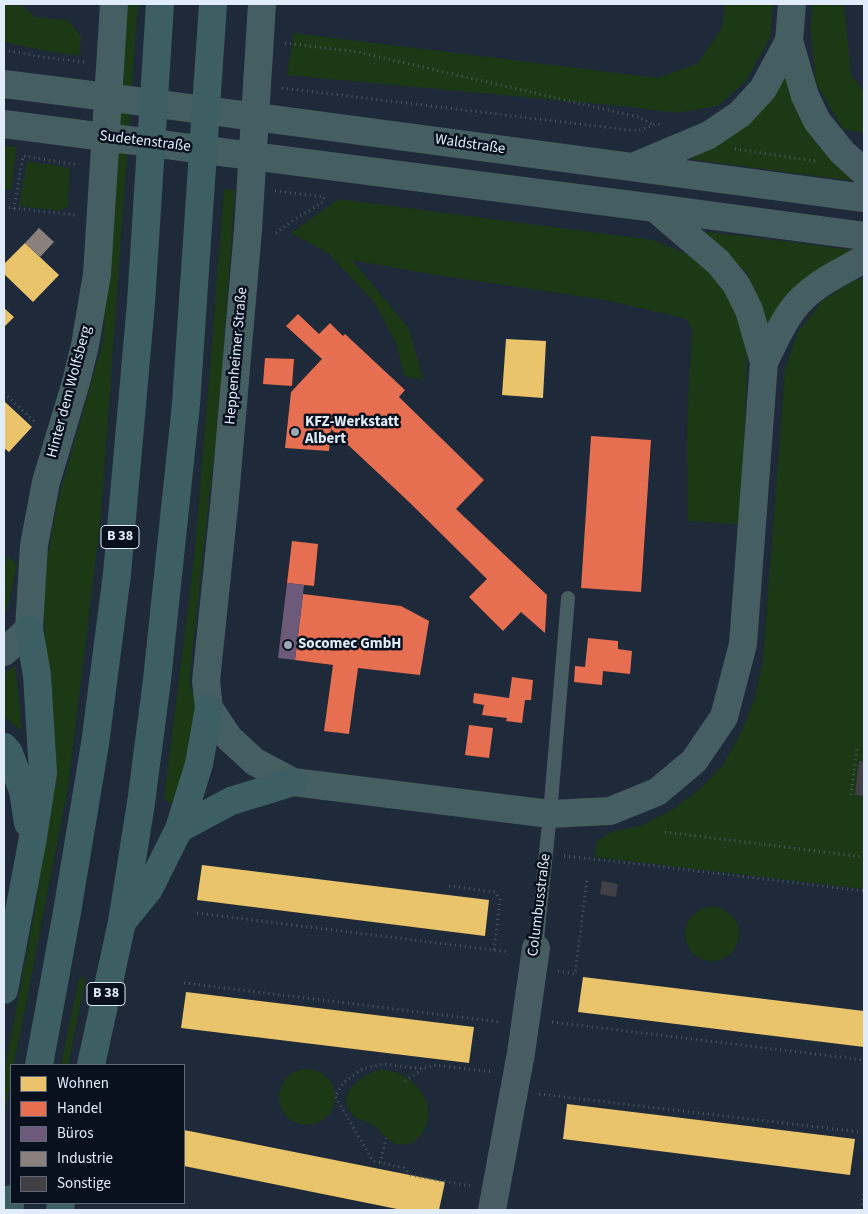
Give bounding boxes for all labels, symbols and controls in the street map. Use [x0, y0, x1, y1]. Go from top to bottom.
street label: Sudetenstraße [98, 127, 192, 157]
street label: Waldstraße [434, 131, 506, 159]
street label: Heppenheimer Straße [222, 286, 252, 426]
street label: Hinter dem Wolfsberg [44, 324, 96, 460]
place label: KFZ-Werkstatt Albert [305, 414, 399, 449]
marker: KFZ-Werkstatt Albert [289, 426, 301, 438]
road number: B 38 [101, 526, 139, 548]
place label: Socomec GmbH [298, 636, 401, 654]
marker: Socomec GmbH [282, 639, 294, 651]
street label: Columbusstraße [525, 853, 555, 957]
road number: B 38 [87, 982, 125, 1006]
legend [10, 1064, 185, 1204]
text: Wohnen [57, 1073, 109, 1094]
text: Handel [57, 1098, 102, 1119]
text: Büros [57, 1123, 93, 1144]
text: Industrie [57, 1148, 113, 1169]
text: Sonstige [57, 1173, 111, 1194]

